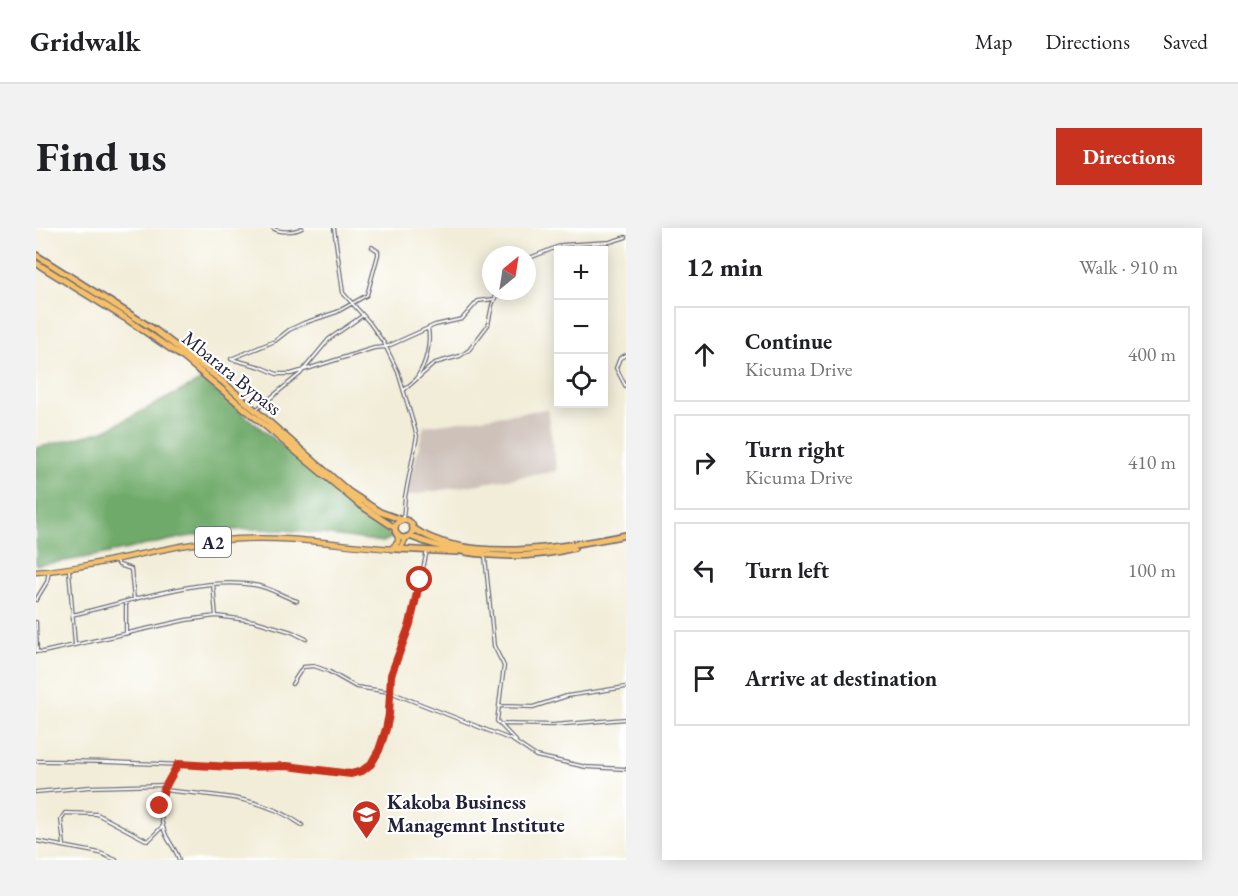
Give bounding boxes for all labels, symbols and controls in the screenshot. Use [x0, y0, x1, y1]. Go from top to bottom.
text: Gridwalk [30, 23, 141, 59]
text: Map [975, 28, 1012, 55]
text: Directions [1045, 28, 1130, 55]
text: Saved [1163, 28, 1208, 55]
button: Directions [1056, 128, 1202, 185]
text: Find us [36, 129, 167, 184]
north arrow [482, 246, 536, 300]
map controls [554, 246, 608, 408]
button: + [554, 246, 608, 300]
text: 12 min [686, 250, 763, 284]
text: Walk · 910 m [1079, 254, 1178, 280]
button: − [554, 300, 608, 354]
street label: Mbarara Bypass [177, 325, 287, 421]
text: Continue [745, 327, 832, 356]
icon: ahead [688, 338, 721, 371]
text: 400 m [1128, 341, 1176, 367]
button: locate [554, 354, 608, 408]
text: Kicuma Drive [745, 356, 852, 382]
text: Turn right [745, 435, 844, 464]
icon: right [688, 446, 721, 479]
text: 410 m [1128, 449, 1176, 475]
text: Kicuma Drive [745, 464, 852, 490]
road number: A2 [195, 527, 231, 557]
icon: left [688, 554, 721, 587]
text: Turn left [745, 556, 829, 585]
text: 100 m [1128, 557, 1176, 583]
route start [406, 566, 432, 592]
icon: arrive [688, 662, 721, 695]
text: Arrive at destination [745, 664, 937, 693]
place label: Kakoba Business Managemnt Institute [387, 789, 565, 838]
route end [146, 792, 172, 818]
school or university icon: Kakoba Business Managemnt Institute [350, 798, 382, 840]

